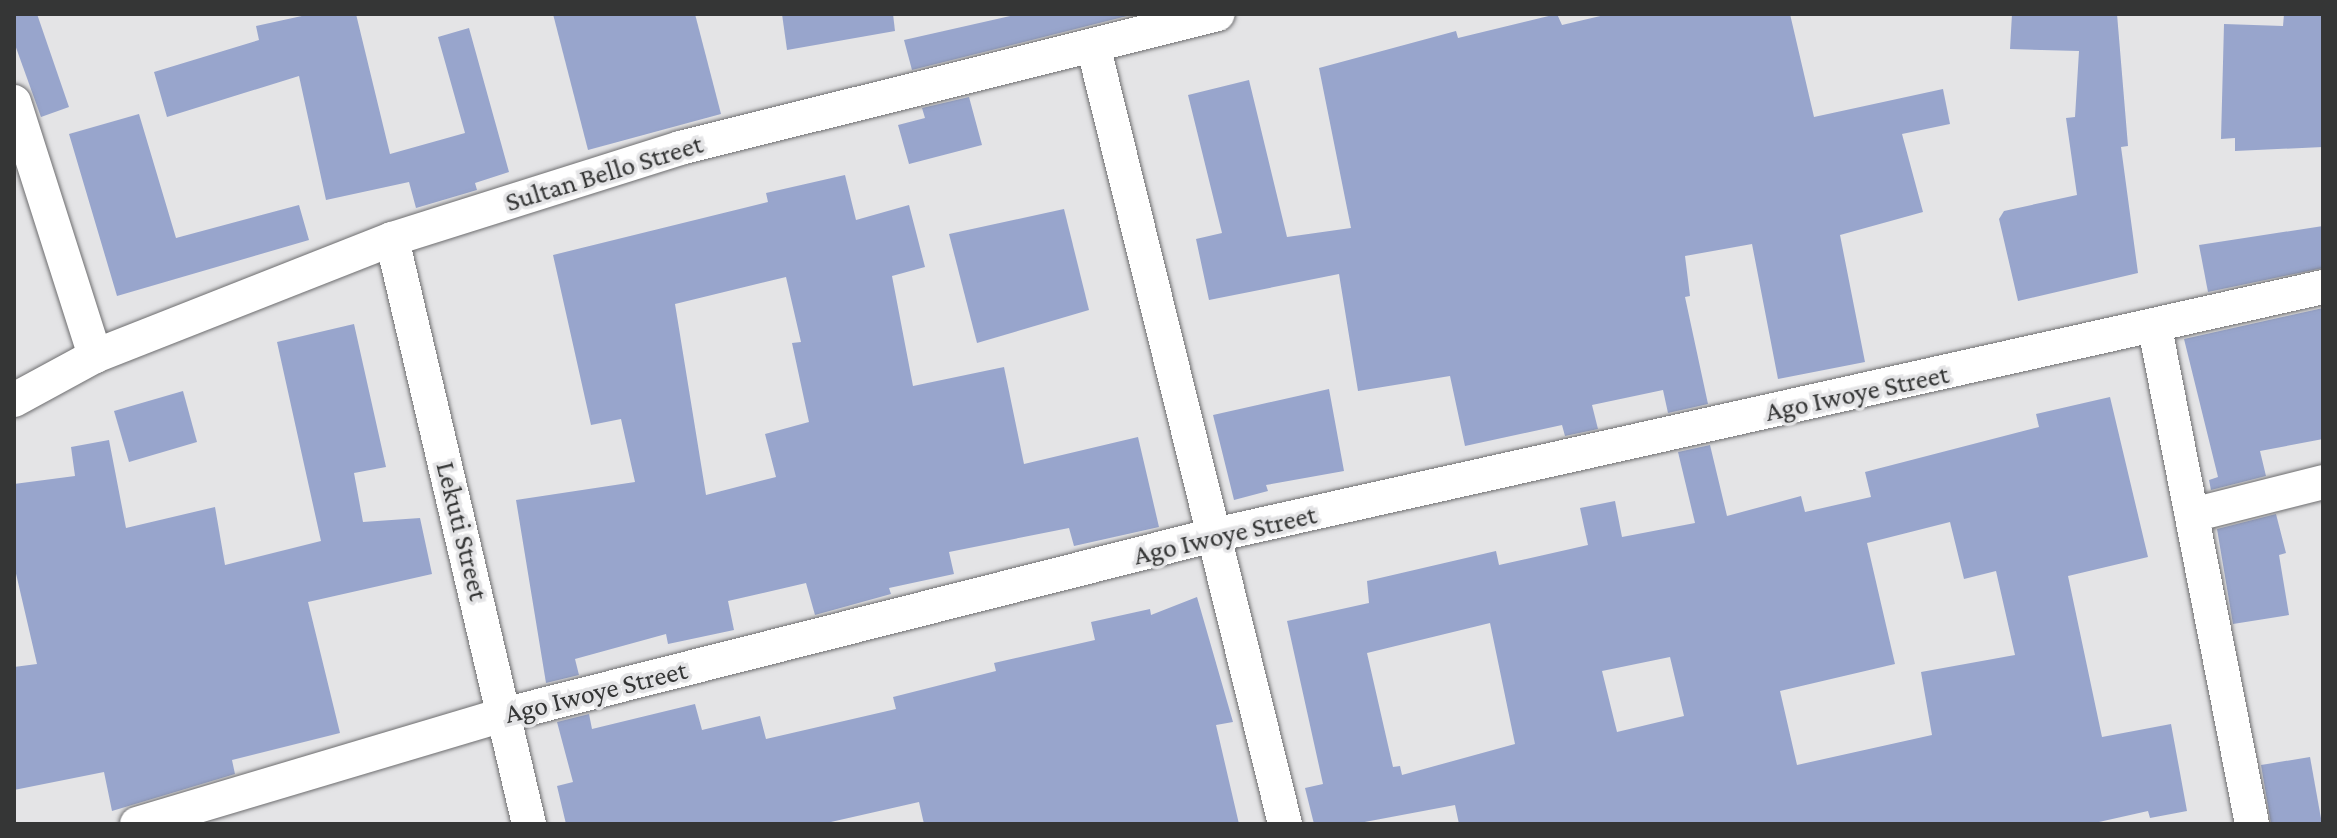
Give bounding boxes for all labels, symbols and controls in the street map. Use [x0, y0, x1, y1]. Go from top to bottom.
street label: Sultan Bello Street [501, 127, 707, 219]
street label: Ago Iwoye Street [1762, 357, 1952, 429]
street label: Lekuti Street [429, 458, 495, 604]
street label: Ago Iwoye Street [1130, 498, 1320, 572]
street label: Ago Iwoye Street [501, 653, 691, 731]

